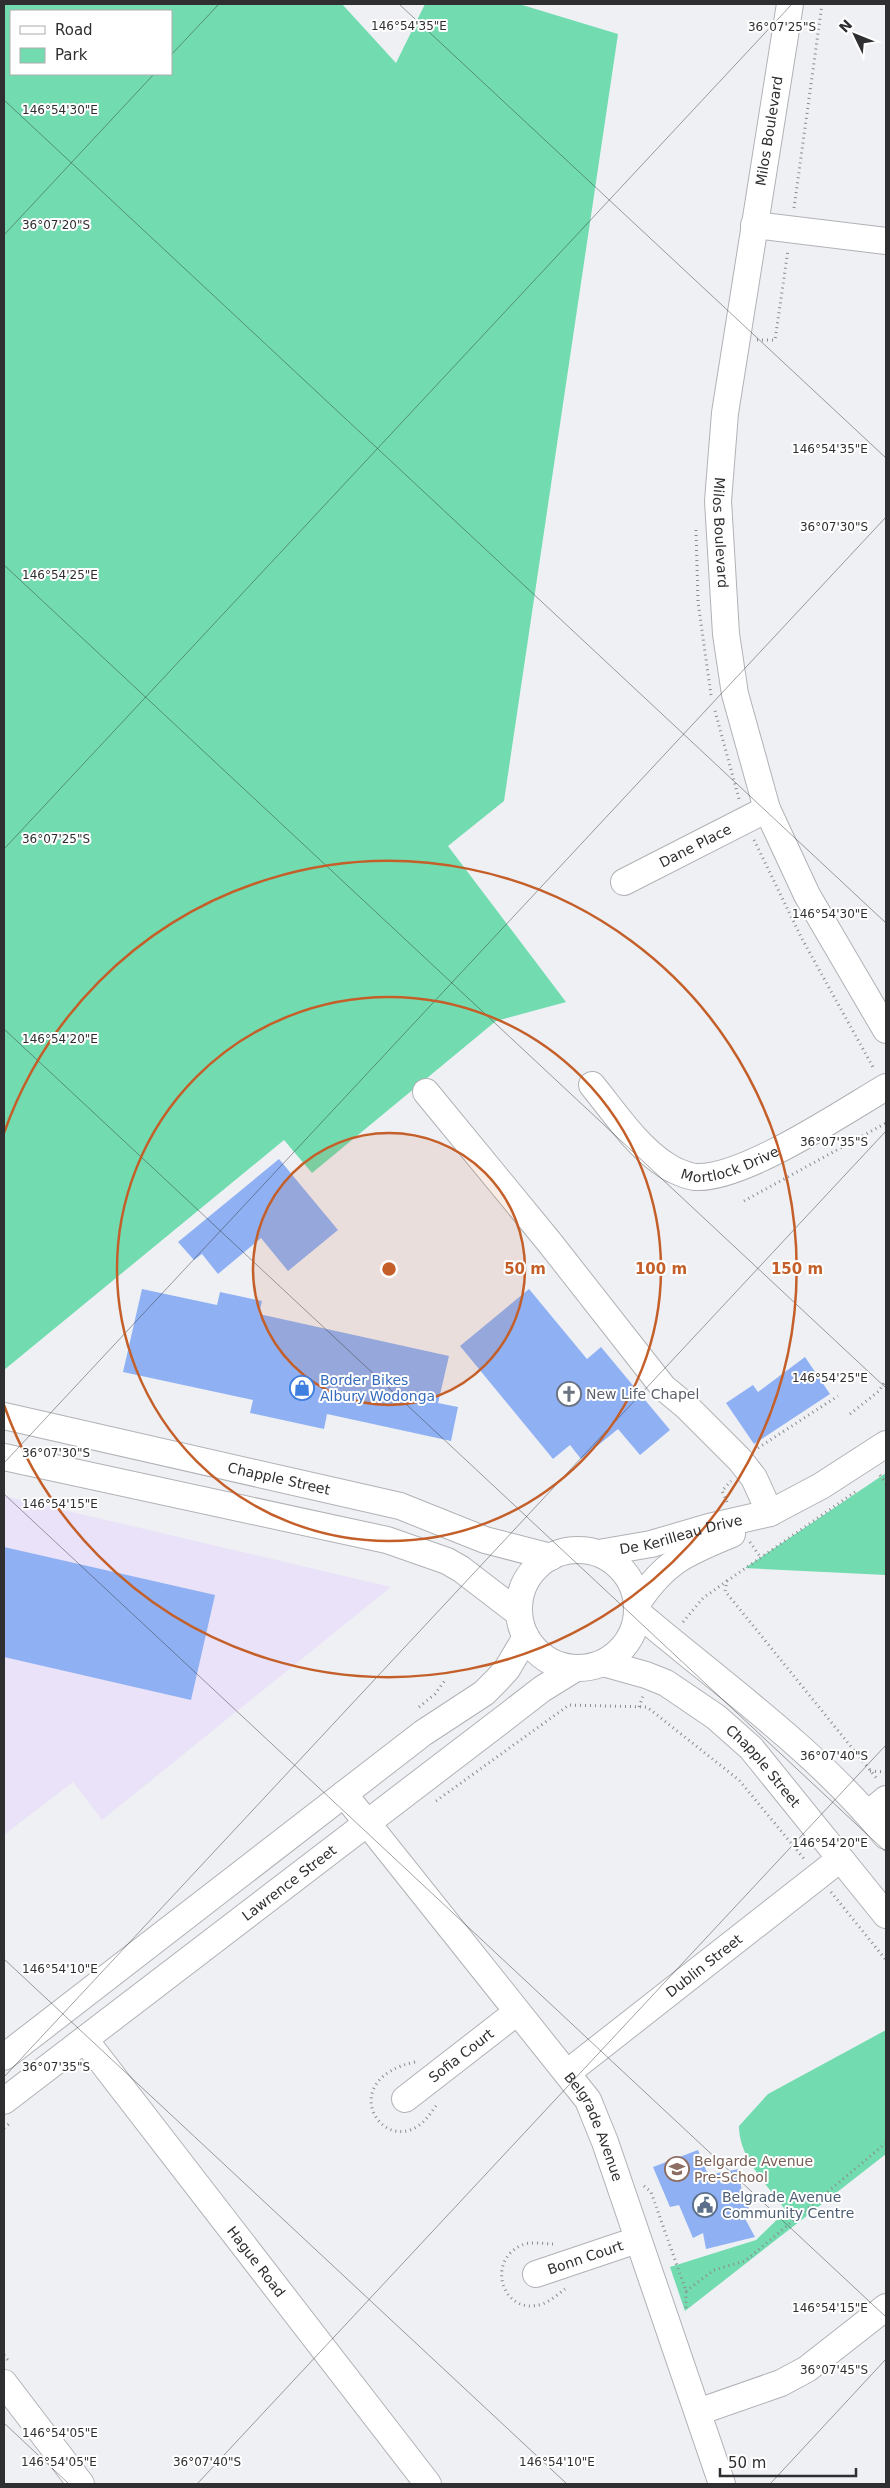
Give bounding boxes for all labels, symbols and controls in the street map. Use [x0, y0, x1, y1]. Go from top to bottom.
legend [10, 10, 172, 75]
north arrow [830, 10, 880, 60]
text: N [836, 16, 855, 36]
text: 146°54'35"E [371, 19, 447, 33]
text: 36°07'25"S [748, 20, 816, 34]
text: Road [55, 21, 93, 39]
text: Park [55, 46, 88, 64]
street label: Milos Boulevard [752, 75, 786, 187]
text: 146°54'30"E [22, 103, 98, 117]
text: 36°07'20"S [22, 218, 90, 232]
text: 146°54'35"E [792, 442, 868, 456]
street label: Milos Boulevard [710, 476, 731, 588]
text: 36°07'30"S [800, 520, 868, 534]
text: 146°54'25"E [22, 568, 98, 582]
street label: Dane Place [657, 821, 734, 871]
text: 36°07'25"S [22, 832, 90, 846]
text: 146°54'30"E [792, 907, 868, 921]
text: 146°54'20"E [22, 1032, 98, 1046]
text: 36°07'35"S [800, 1135, 868, 1149]
street label: Mortlock Drive [679, 1143, 781, 1185]
centre of rings [380, 1260, 398, 1278]
text: 50 m [504, 1260, 546, 1278]
text: 100 m [635, 1260, 687, 1278]
text: 150 m [771, 1260, 823, 1278]
text: 146°54'25"E [792, 1371, 868, 1385]
place label: Border Bikes Albury Wodonga [320, 1372, 435, 1404]
shop icon: Border Bikes Albury Wodonga [289, 1375, 315, 1401]
church icon: New Life Chapel [556, 1381, 582, 1407]
place label: New Life Chapel [586, 1386, 699, 1402]
text: 36°07'30"S [22, 1446, 90, 1460]
street label: Chapple Street [226, 1459, 332, 1498]
text: 146°54'15"E [22, 1497, 98, 1511]
street label: De Kerilleau Drive [618, 1512, 744, 1557]
street label: Chapple Street [723, 1722, 804, 1811]
text: 36°07'40"S [800, 1749, 868, 1763]
text: 146°54'20"E [792, 1836, 868, 1850]
street label: Lawrence Street [239, 1841, 340, 1924]
street label: Dublin Street [663, 1931, 746, 2000]
text: 146°54'10"E [22, 1962, 98, 1976]
street label: Sofia Court [425, 2025, 497, 2086]
text: 36°07'35"S [22, 2060, 90, 2074]
street label: Belgrade Avenue [561, 2069, 626, 2183]
place label: Belgarde Avenue Pre-School [694, 2153, 813, 2185]
school or university icon: Belgarde Avenue Pre-School [664, 2156, 690, 2182]
place label: Belgrade Avenue Community Centre [722, 2189, 854, 2221]
public building icon: Belgrade Avenue Community Centre [692, 2192, 718, 2218]
street label: Hague Road [224, 2223, 289, 2300]
street label: Bonn Court [545, 2237, 626, 2278]
text: 146°54'15"E [792, 2301, 868, 2315]
text: 36°07'45"S [800, 2363, 868, 2377]
text: 146°54'05"E [22, 2426, 98, 2440]
scale bar [720, 2446, 856, 2478]
text: 50 m [728, 2454, 766, 2472]
text: 146°54'05"E [21, 2455, 97, 2469]
text: 36°07'40"S [173, 2455, 241, 2469]
text: 146°54'10"E [519, 2455, 595, 2469]

